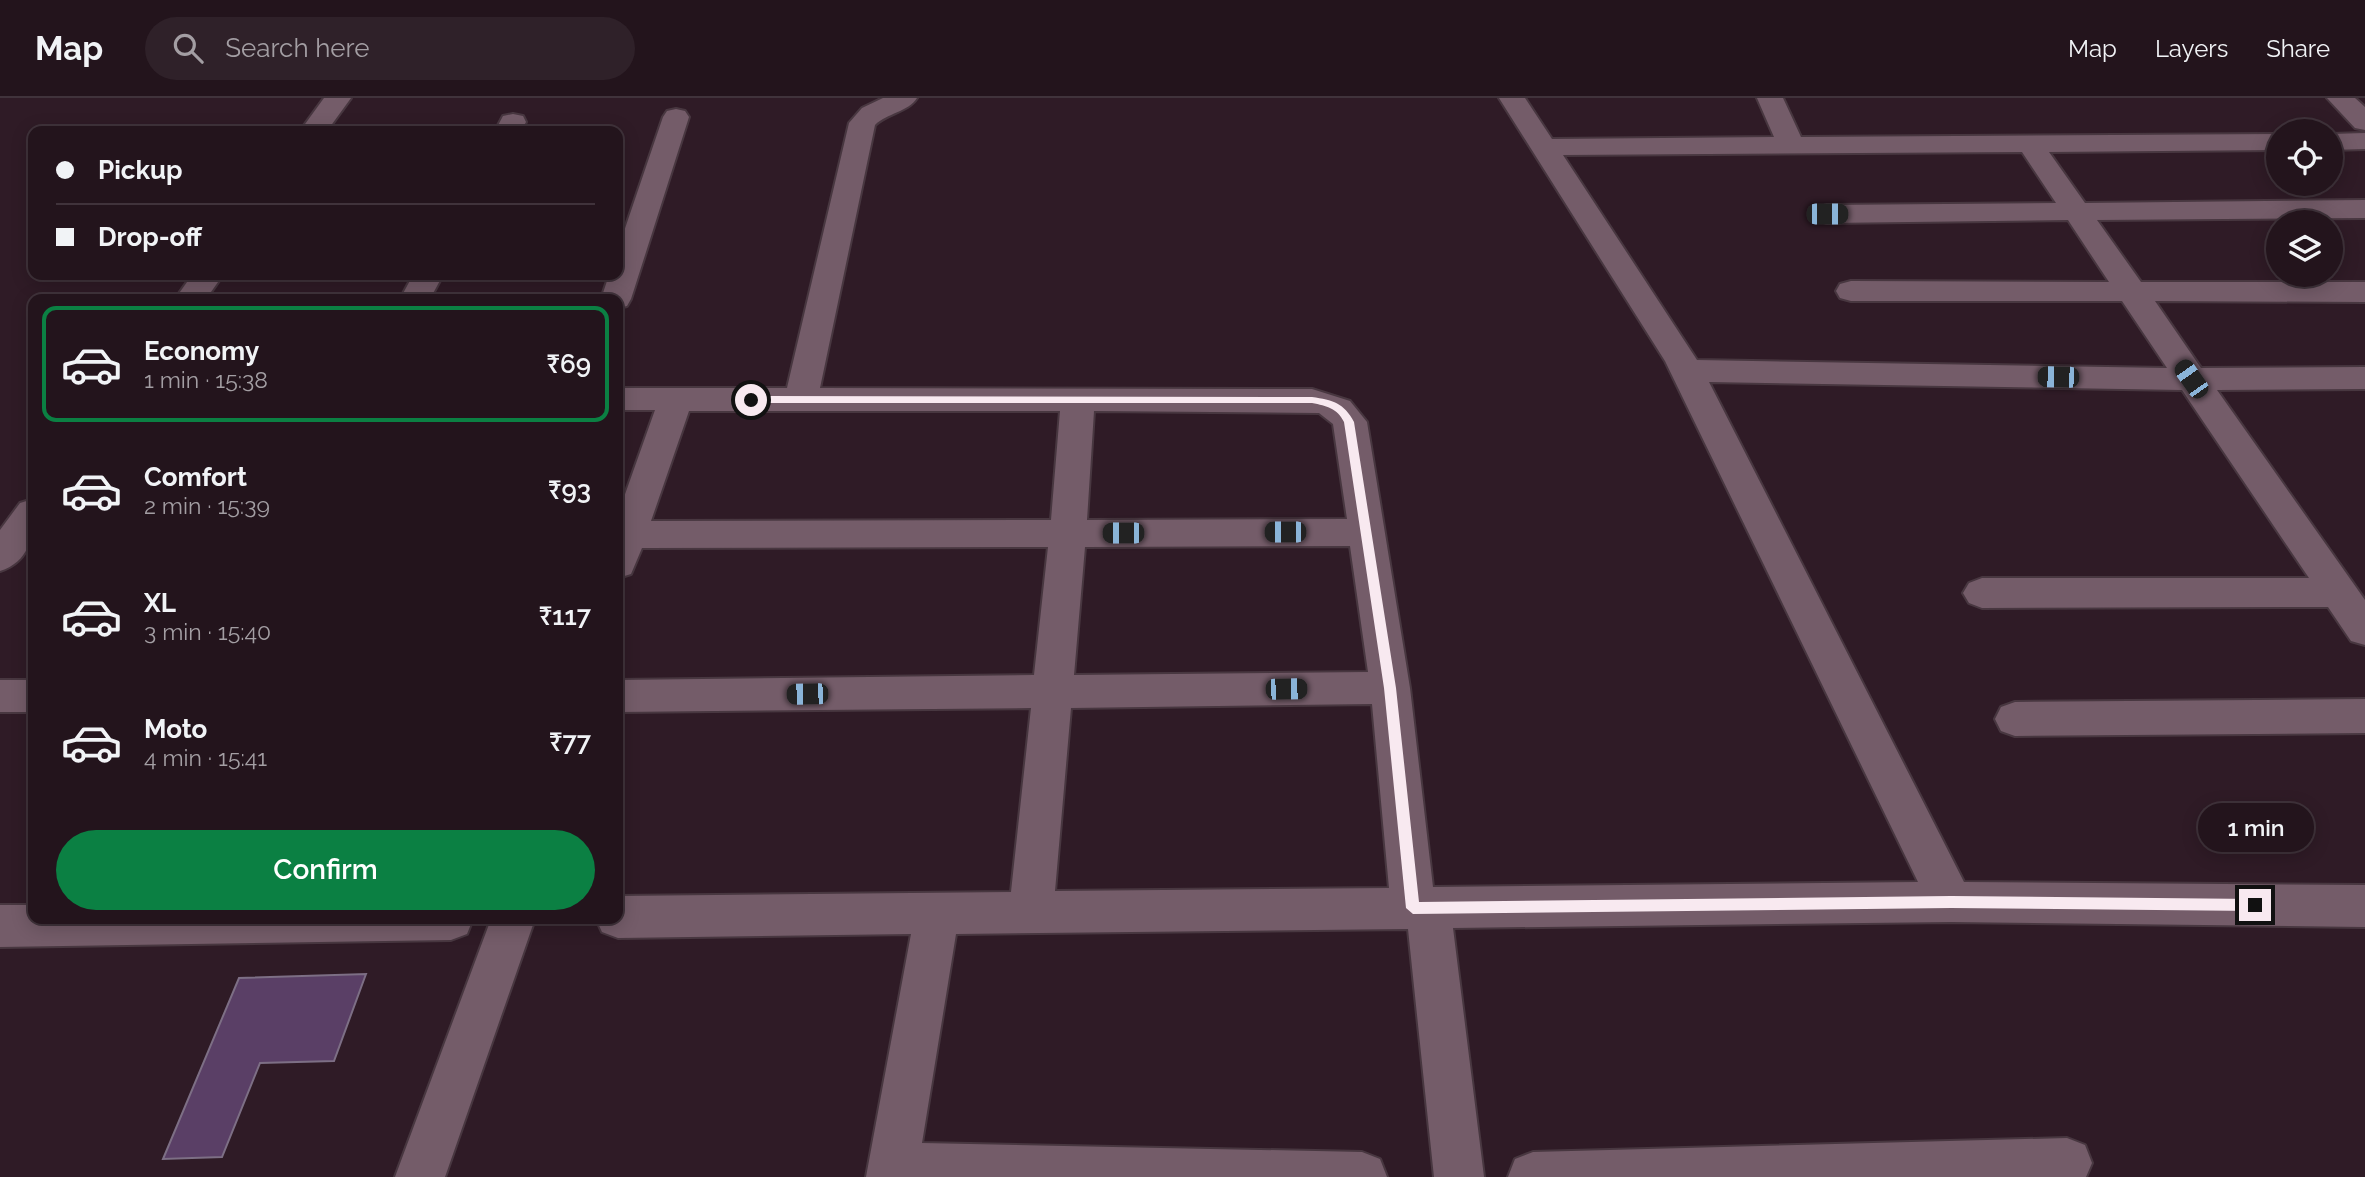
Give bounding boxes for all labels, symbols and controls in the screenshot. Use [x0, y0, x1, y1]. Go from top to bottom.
search box [145, 17, 635, 80]
text: Map [35, 29, 103, 68]
icon: search [169, 29, 207, 67]
text: Search here [225, 33, 370, 63]
text: Map [2068, 34, 2117, 63]
text: Layers [2155, 34, 2228, 63]
text: Share [2266, 34, 2330, 63]
map controls [2266, 119, 2343, 287]
button: locate [2266, 119, 2343, 196]
text: Pickup [98, 155, 183, 185]
car [1807, 204, 1849, 225]
button: layers [2266, 210, 2343, 287]
text: Drop-off [98, 222, 202, 252]
icon: car [60, 333, 123, 396]
text: Economy [144, 336, 259, 366]
text: ₹69 [546, 349, 591, 379]
car [2171, 356, 2212, 402]
text: 1 min · 15:38 [144, 366, 268, 393]
car [2037, 366, 2080, 388]
route start [735, 384, 767, 416]
icon: car [60, 459, 123, 522]
text: Comfort [144, 462, 247, 492]
text: ₹93 [548, 475, 591, 505]
text: 2 min · 15:39 [144, 492, 270, 519]
car [1265, 522, 1307, 543]
car [1103, 523, 1145, 544]
icon: car [60, 585, 123, 648]
text: XL [144, 588, 176, 618]
text: ₹117 [539, 601, 591, 631]
text: 3 min · 15:40 [144, 618, 271, 645]
car [1265, 678, 1308, 700]
car [786, 683, 829, 705]
icon: car [60, 711, 123, 774]
text: Moto [144, 714, 207, 744]
text: ₹77 [549, 727, 591, 757]
text: 4 min · 15:41 [144, 744, 267, 771]
callout: 1 min [2197, 804, 2313, 852]
text: 1 min [2227, 814, 2285, 841]
button: Confirm [56, 830, 595, 910]
route end [2239, 889, 2271, 921]

